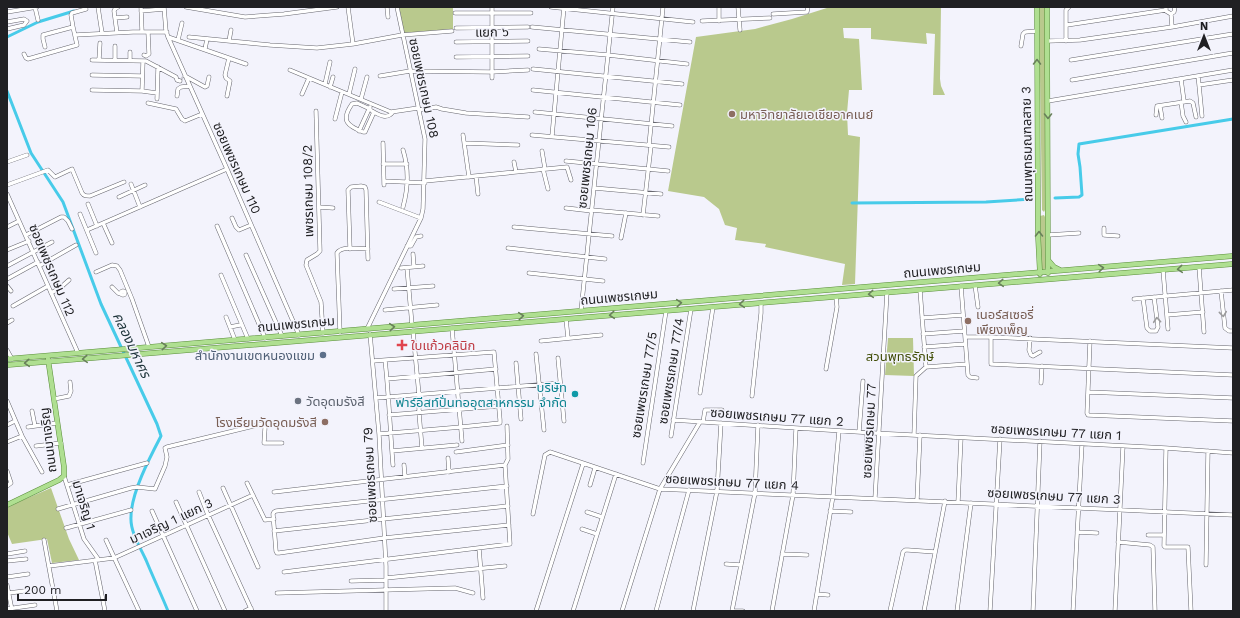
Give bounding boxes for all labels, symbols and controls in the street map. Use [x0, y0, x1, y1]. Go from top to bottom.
north arrow [1184, 16, 1224, 56]
text: N [1200, 20, 1208, 33]
street label: แยก ๖ [475, 24, 509, 40]
street label: ซอยเพชรเกษม 108 [406, 37, 442, 139]
one-way arrow [1033, 59, 1041, 65]
street label: ถนนพุทธมณฑลสาย 3 [1018, 86, 1036, 202]
street label: ซอยเพชรเกษม 106 [574, 107, 600, 209]
place label: มหาวิทยาลัยเอเชียอาคเนย์ [740, 107, 873, 122]
marker: มหาวิทยาลัยเอเชียอาคเนย์ [727, 109, 737, 119]
one-way arrow [1044, 113, 1052, 119]
street label: ซอยเพชรเกษม 110 [210, 120, 264, 216]
street label: เพชรเกษม 108/2 [300, 145, 316, 237]
street label: ซอยเพชรเกษม 112 [26, 222, 78, 318]
one-way arrow [1034, 231, 1043, 237]
street label: ถนนเพชรเกษม [903, 259, 981, 281]
one-way arrow [1098, 263, 1104, 272]
one-way arrow [1177, 264, 1183, 273]
one-way arrow [998, 278, 1004, 287]
street label: ถนนเพชรเกษม [580, 286, 658, 308]
one-way arrow [868, 289, 874, 298]
one-way arrow [676, 299, 682, 308]
one-way arrow [739, 300, 745, 309]
place label: เนอร์สเซอรี่ เพียงเพ็ญ [976, 305, 1034, 337]
water label: คลองมหาศร [110, 310, 155, 381]
one-way arrow [609, 310, 615, 319]
one-way arrow [1218, 311, 1227, 317]
one-way arrow [518, 312, 524, 321]
street label: ถนนเพชรเกษม [257, 313, 335, 335]
marker: เนอร์สเซอรี่ เพียงเพ็ญ [963, 316, 973, 326]
street label: ซอยเพชรเกษม 77/4 [655, 317, 687, 425]
one-way arrow [1153, 317, 1162, 324]
one-way arrow [389, 323, 395, 332]
street label: ซอยเพชรเกษม 77/5 [628, 331, 660, 439]
place label: ใบแก้วคลินิก [411, 338, 475, 353]
marker: ใบแก้วคลินิก [396, 339, 408, 351]
one-way arrow [161, 342, 168, 351]
place label: สำนักงานเขตหนองแขม [195, 348, 315, 363]
park label: สวนพุทธรักษ์ [866, 349, 934, 364]
marker: สำนักงานเขตหนองแขม [318, 350, 328, 360]
one-way arrow [82, 354, 88, 363]
one-way arrow [24, 359, 31, 368]
place label: บริษัท ฟาร์อีสท์ปั่นทออุตสาหกรรม จำกัด [396, 380, 567, 410]
street label: ซอยเพชรเกษม 77 [859, 383, 879, 479]
marker: บริษัท ฟาร์อีสท์ปั่นทออุตสาหกรรม จำกัด [570, 389, 580, 399]
place label: วัดอุดมรังสี [306, 394, 365, 409]
marker: วัดอุดมรังสี [293, 396, 303, 406]
street label: ซอยเพชรเกษม 77 แยก 2 [710, 405, 844, 429]
street label: ถนนมาเจริญ [37, 407, 59, 473]
place label: โรงเรียนวัดอุดมรังสี [215, 415, 317, 430]
marker: โรงเรียนวัดอุดมรังสี [320, 417, 330, 427]
street label: ซอยเพชรเกษม 77 แยก 1 [990, 421, 1122, 443]
street label: ซอยเพชรเกษม 79 [360, 427, 380, 523]
street label: ซอยเพชรเกษม 77 แยก 4 [665, 471, 799, 493]
street label: มาเจริญ 1 [69, 478, 99, 532]
street label: ซอยเพชรเกษม 77 แยก 3 [987, 485, 1121, 507]
street label: มาเจริญ 1 แยก 3 [127, 495, 215, 547]
scale bar [18, 576, 106, 602]
text: 200 m [24, 583, 61, 597]

